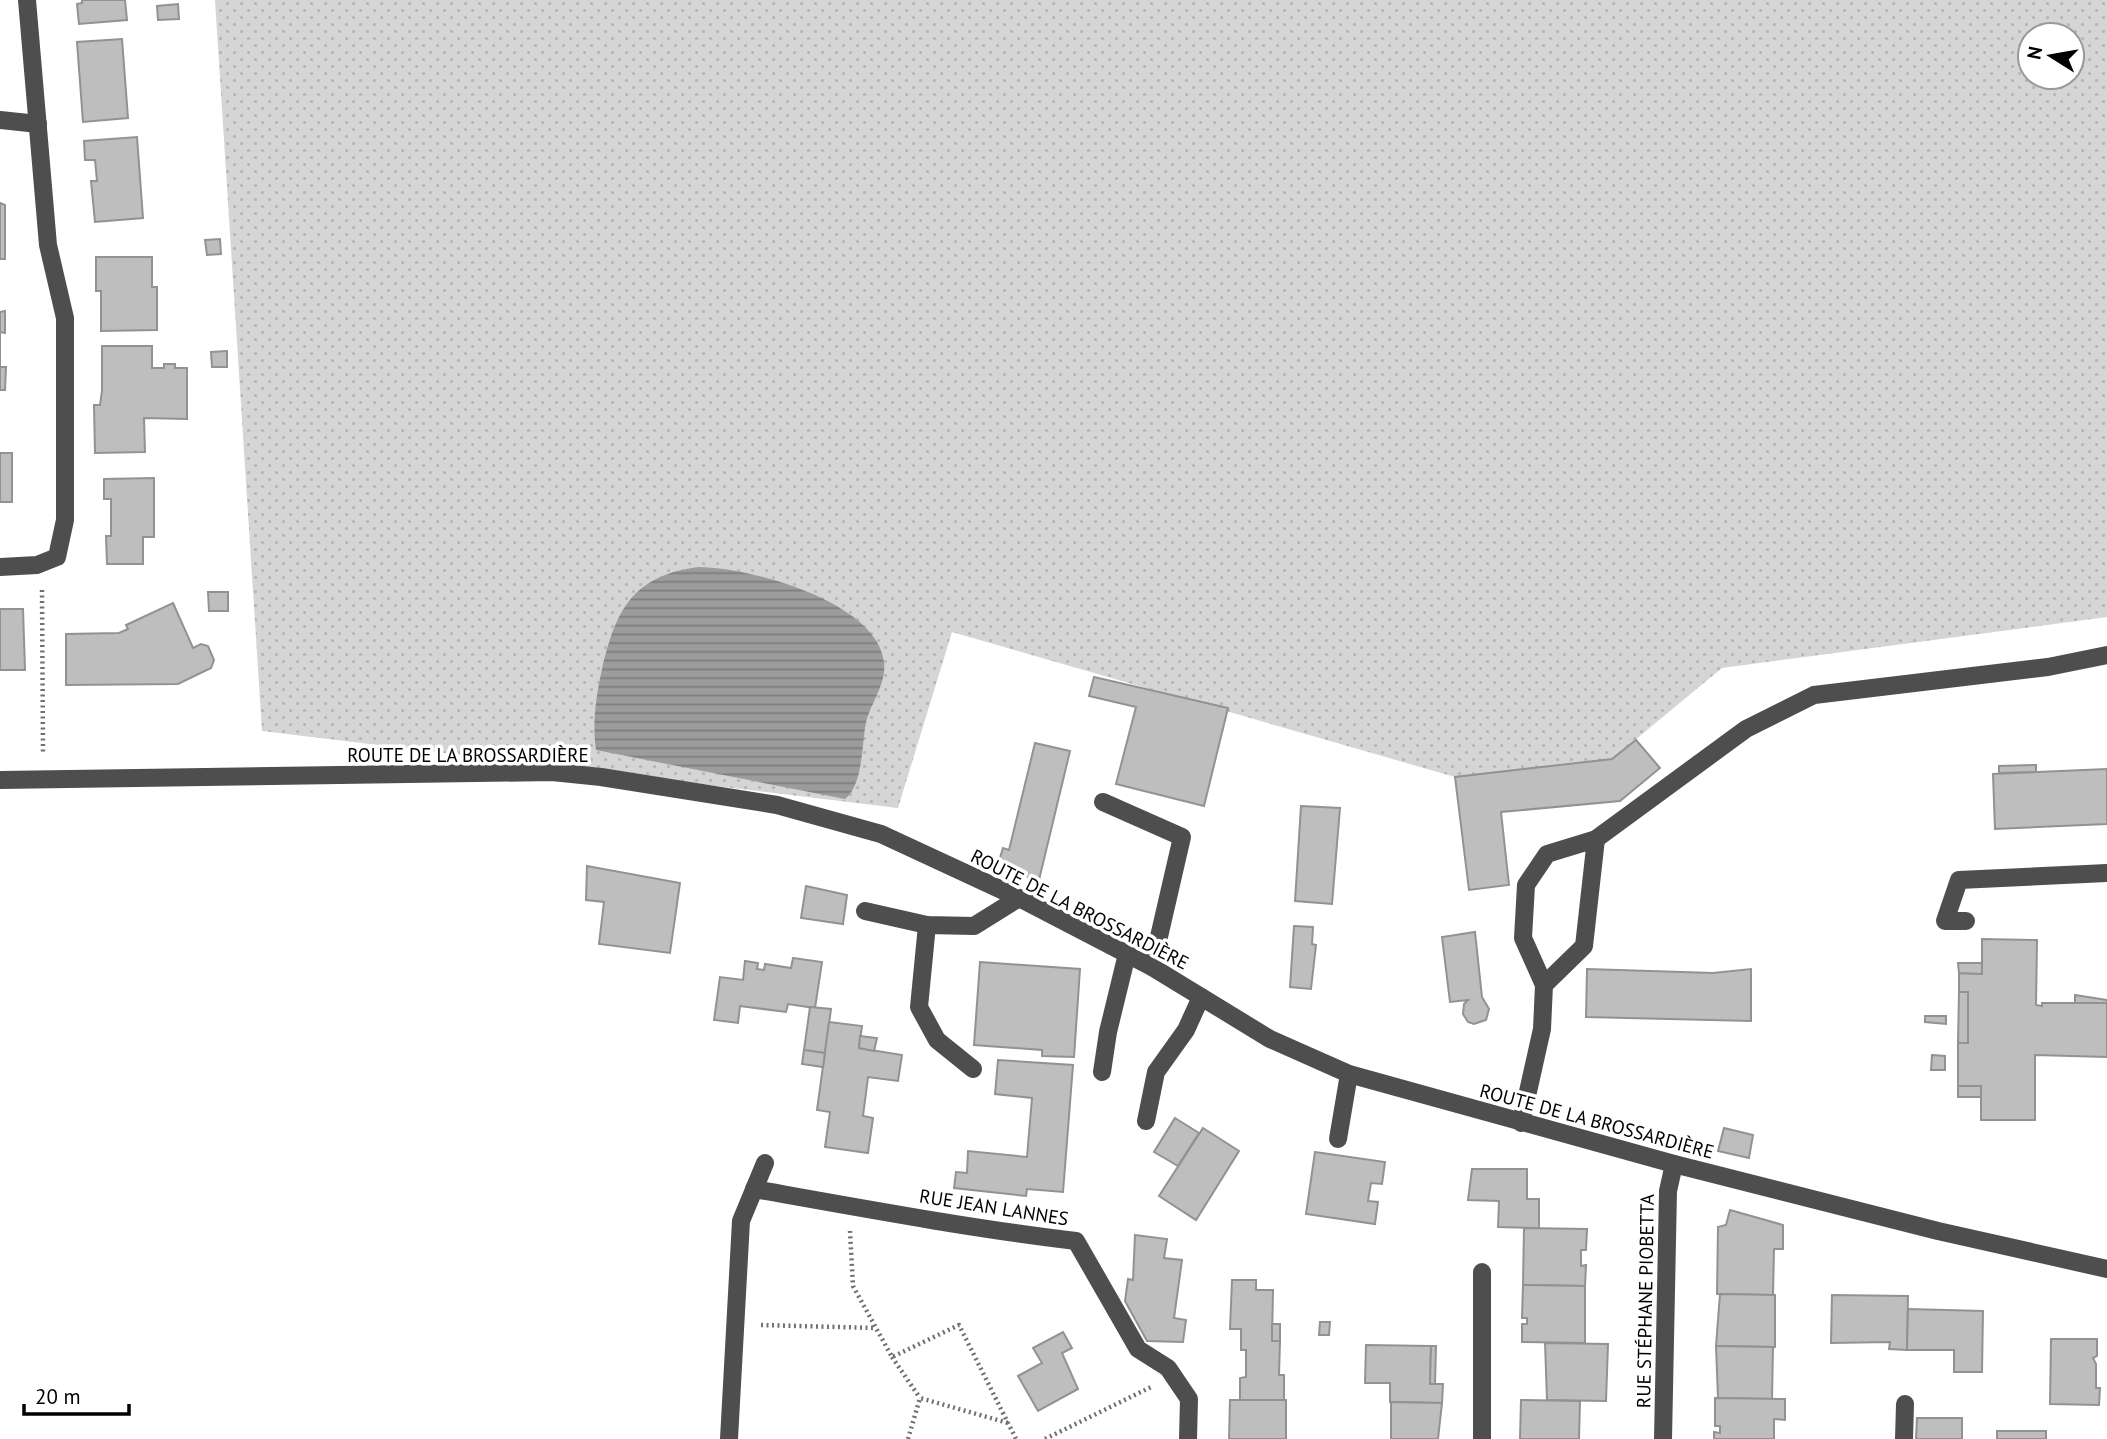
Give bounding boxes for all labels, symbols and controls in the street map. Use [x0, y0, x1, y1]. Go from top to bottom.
north arrow [2016, 21, 2086, 91]
text: N [2021, 44, 2047, 61]
street label: ROUTE DE LA BROSSARDIÈRE [347, 743, 589, 767]
street label: ROUTE DE LA BROSSARDIÈRE [967, 843, 1193, 975]
street label: ROUTE DE LA BROSSARDIÈRE [1477, 1078, 1717, 1164]
street label: RUE JEAN LANNES [918, 1183, 1070, 1231]
street label: RUE STÉPHANE PIOBETTA [1631, 1194, 1659, 1408]
scale bar [24, 1372, 130, 1416]
text: 20 m [35, 1383, 81, 1410]

